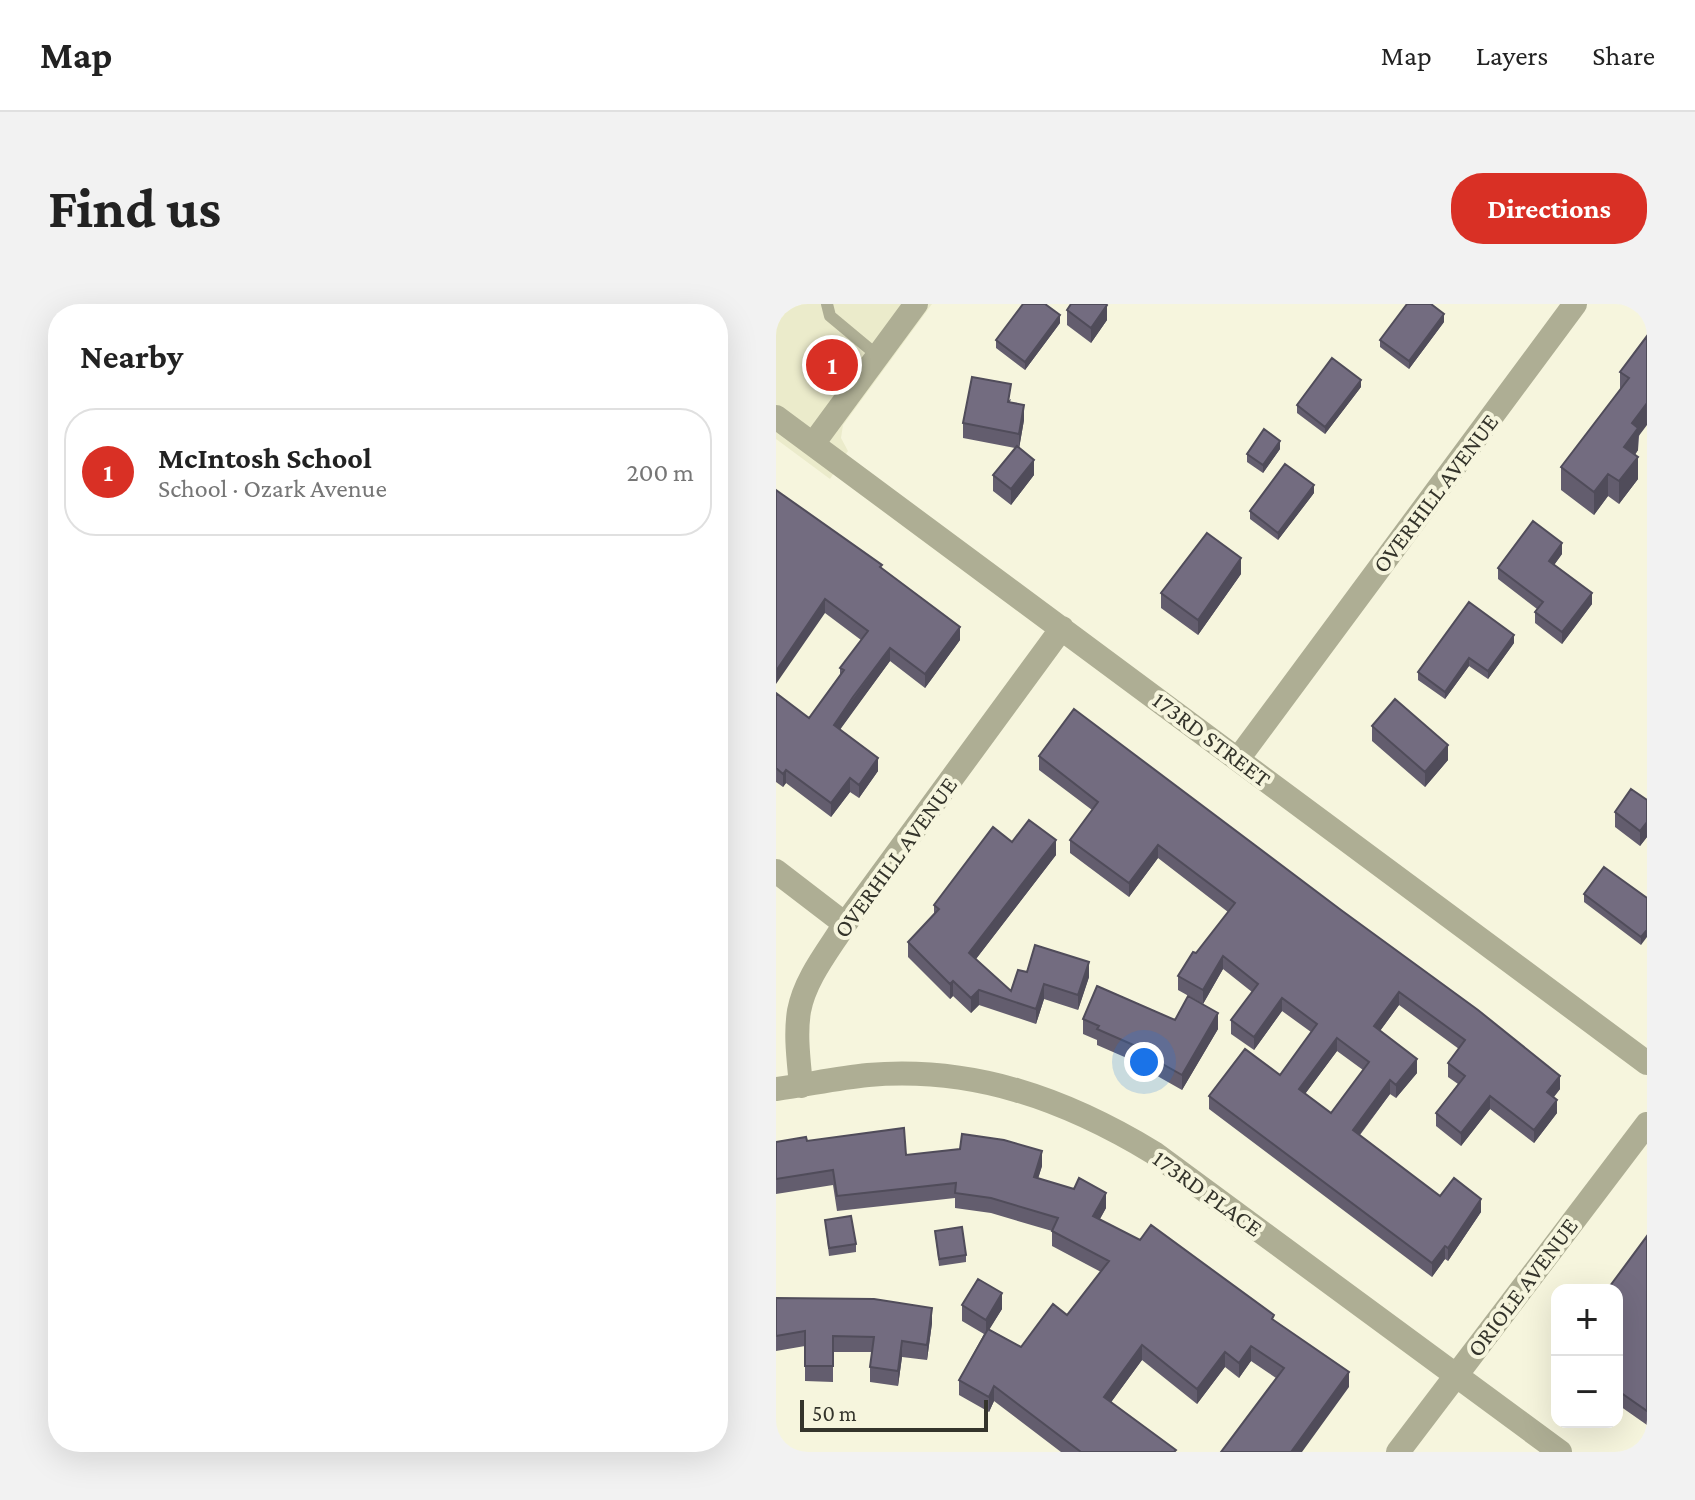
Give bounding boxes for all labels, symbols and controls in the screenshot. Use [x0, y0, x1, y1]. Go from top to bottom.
text: Map [40, 34, 113, 76]
text: Map [1381, 40, 1432, 71]
text: Layers [1476, 40, 1548, 71]
text: Share [1592, 40, 1655, 71]
button: Directions [1451, 173, 1647, 244]
text: Find us [48, 177, 221, 239]
pin: 1 [806, 335, 858, 395]
text: Nearby [80, 338, 183, 375]
street label: OVERHILL AVENUE [1367, 408, 1503, 578]
text: McIntosh School [158, 441, 372, 474]
text: 1 [103, 458, 113, 487]
text: 200 m [626, 458, 694, 487]
text: School · Ozark Avenue [158, 474, 387, 503]
street label: 173RD STREET [1148, 686, 1276, 792]
street label: OVERHILL AVENUE [828, 772, 962, 942]
your location [1124, 1042, 1164, 1082]
street label: 173RD PLACE [1148, 1144, 1268, 1242]
street label: ORIOLE AVENUE [1461, 1212, 1583, 1362]
map controls [1551, 1284, 1623, 1428]
button: + [1551, 1284, 1623, 1356]
button: − [1551, 1356, 1623, 1428]
scale bar [800, 1396, 988, 1432]
text: 50 m [812, 1401, 857, 1426]

